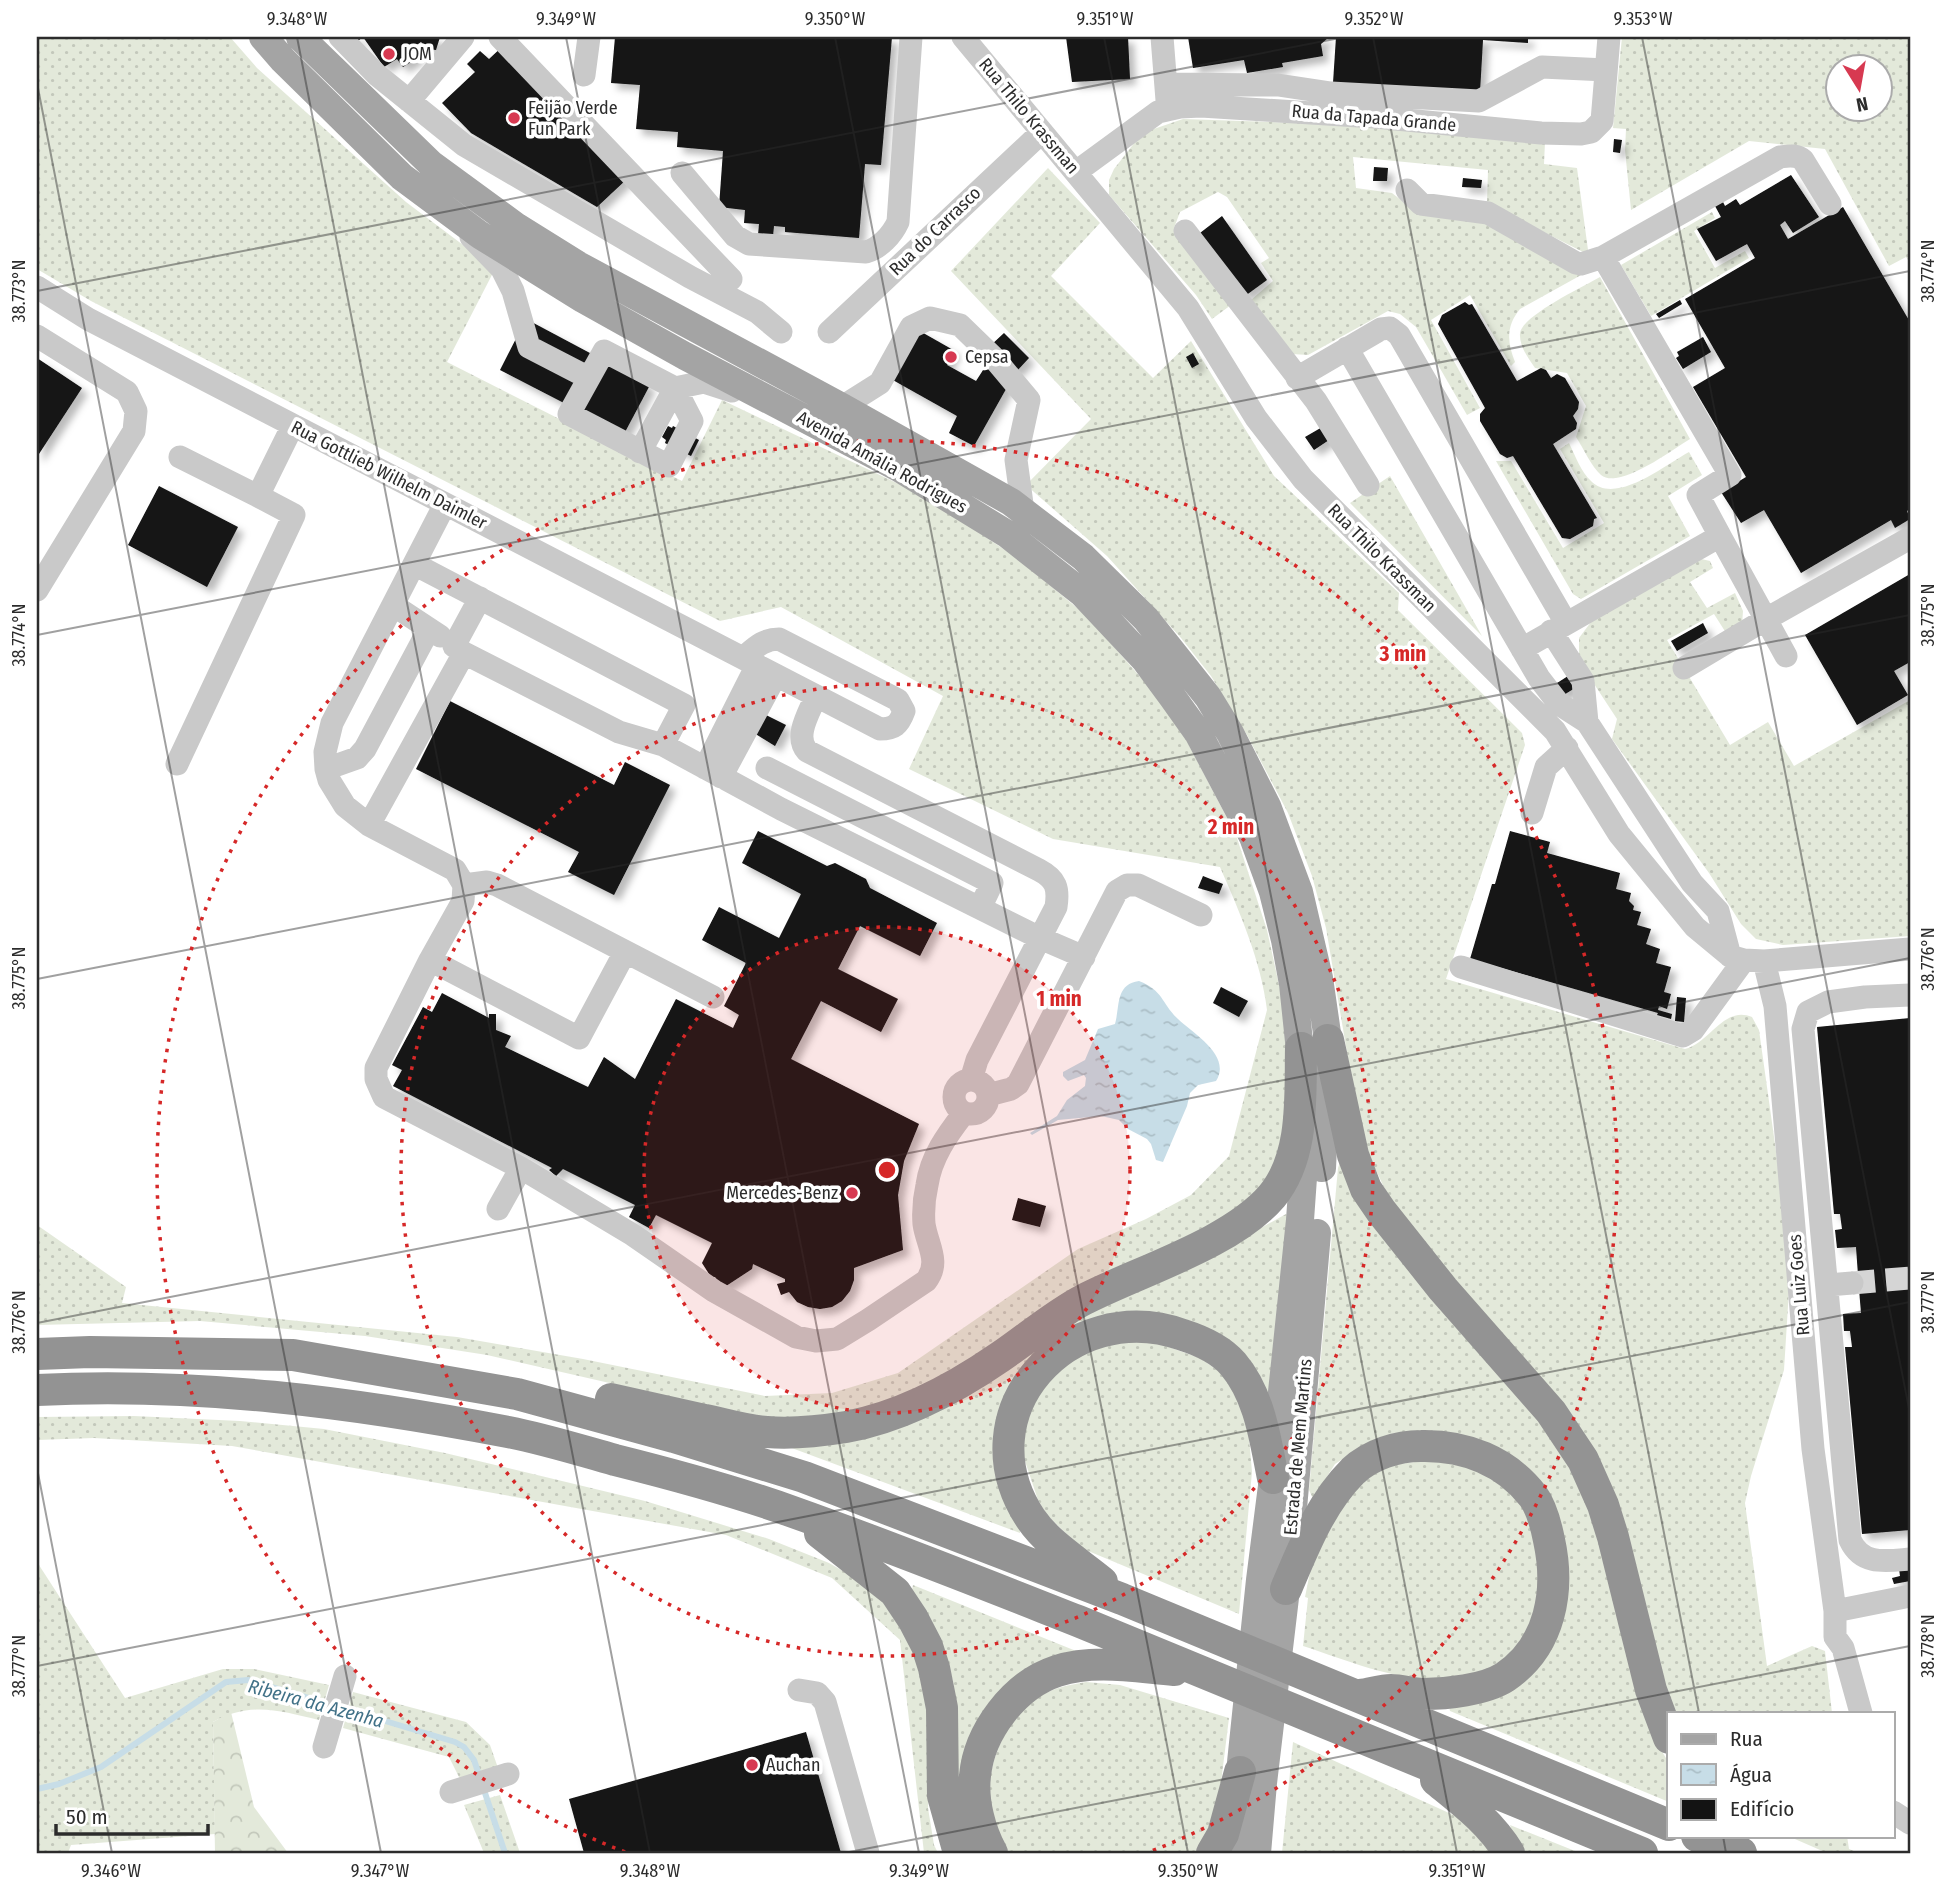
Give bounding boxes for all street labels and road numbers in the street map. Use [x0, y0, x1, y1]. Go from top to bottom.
street label: Rua Thilo Krassman [974, 54, 1084, 178]
street label: Rua da Tapada Grande [1291, 100, 1457, 136]
street label: Rua do Carrasco [885, 182, 985, 280]
street label: Avenida Amália Rodrigues [793, 406, 971, 518]
street label: Rua Gottlieb Wilhelm Daimler [287, 416, 491, 534]
street label: Rua Thilo Krassman [1323, 499, 1441, 617]
street label: Rua Luiz Goes [1784, 1233, 1814, 1337]
street label: Estrada de Mem Martins [1279, 1357, 1317, 1536]

